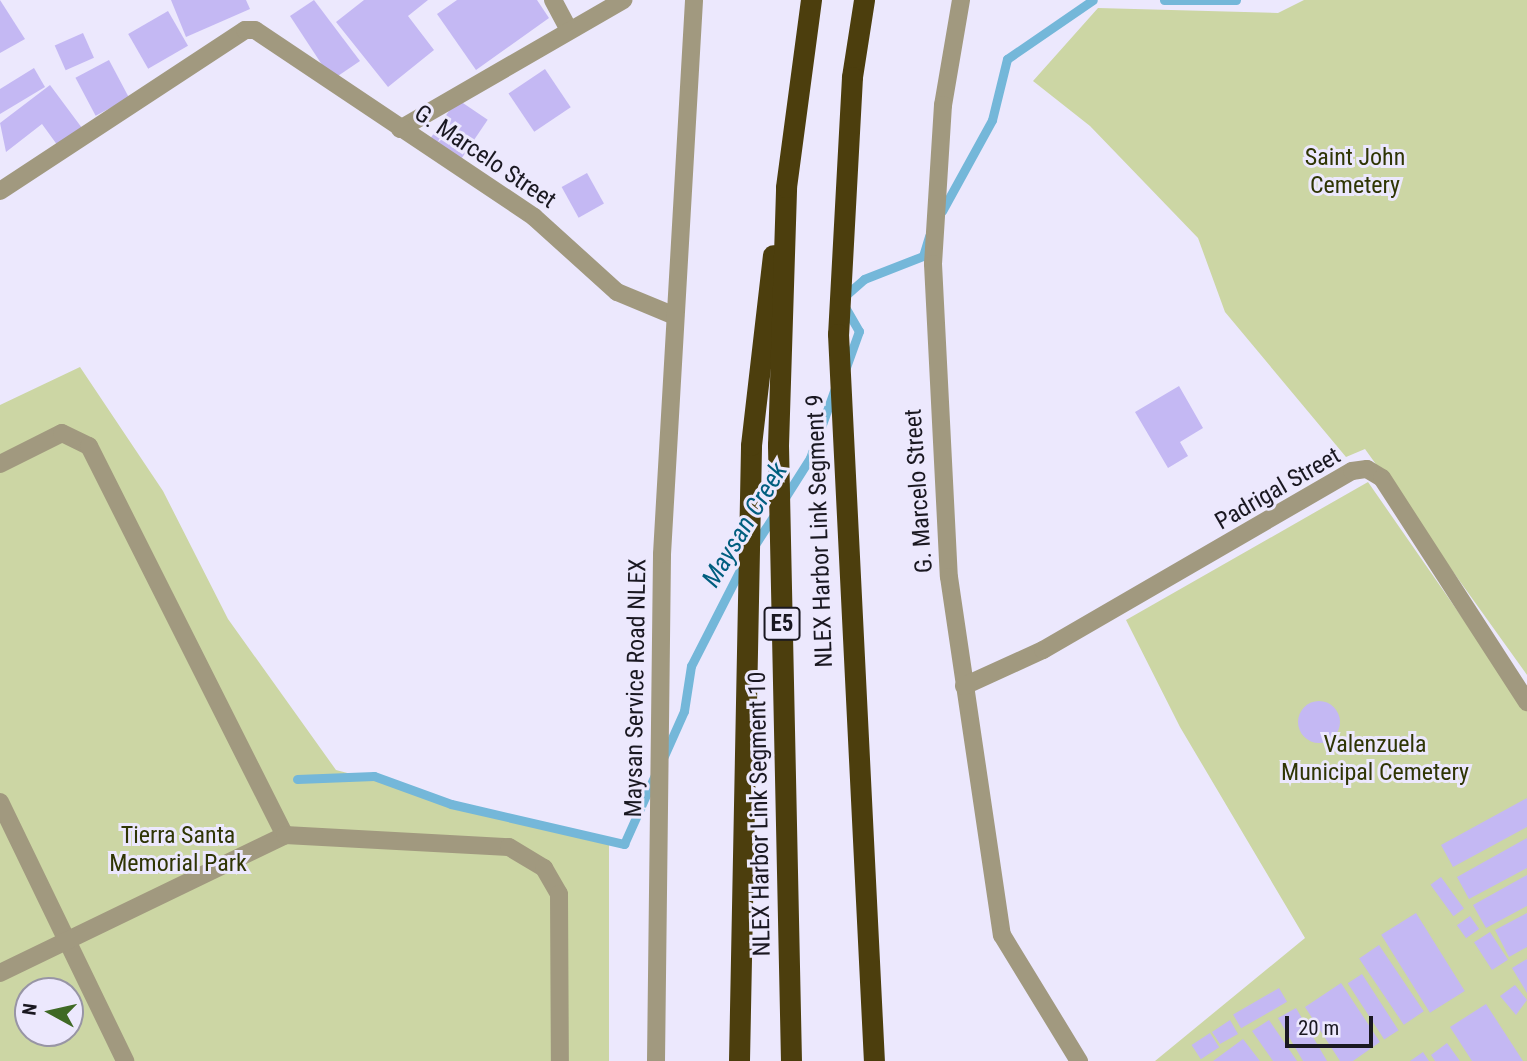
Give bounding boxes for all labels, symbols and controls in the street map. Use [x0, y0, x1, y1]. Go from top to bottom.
street label: G. Marcelo Street [409, 99, 561, 215]
park label: Saint John Cemetery [1305, 144, 1405, 200]
street label: NLEX Harbor Link Segment 9 [801, 394, 839, 668]
street label: G. Marcelo Street [899, 408, 939, 574]
street label: Padrigal Street [1210, 442, 1346, 536]
water label: Maysan Creek [696, 457, 794, 593]
street label: Maysan Service Road NLEX [619, 558, 653, 818]
road number: E5 [763, 604, 801, 644]
street label: NLEX Harbor Link Segment 10 [743, 671, 777, 957]
park label: Valenzuela Municipal Cemetery [1281, 731, 1469, 787]
park label: Tierra Santa Memorial Park [109, 822, 247, 878]
north arrow [14, 977, 84, 1047]
text: N [17, 1002, 42, 1017]
scale bar [1289, 1002, 1376, 1046]
text: 20 m [1298, 1016, 1339, 1040]

